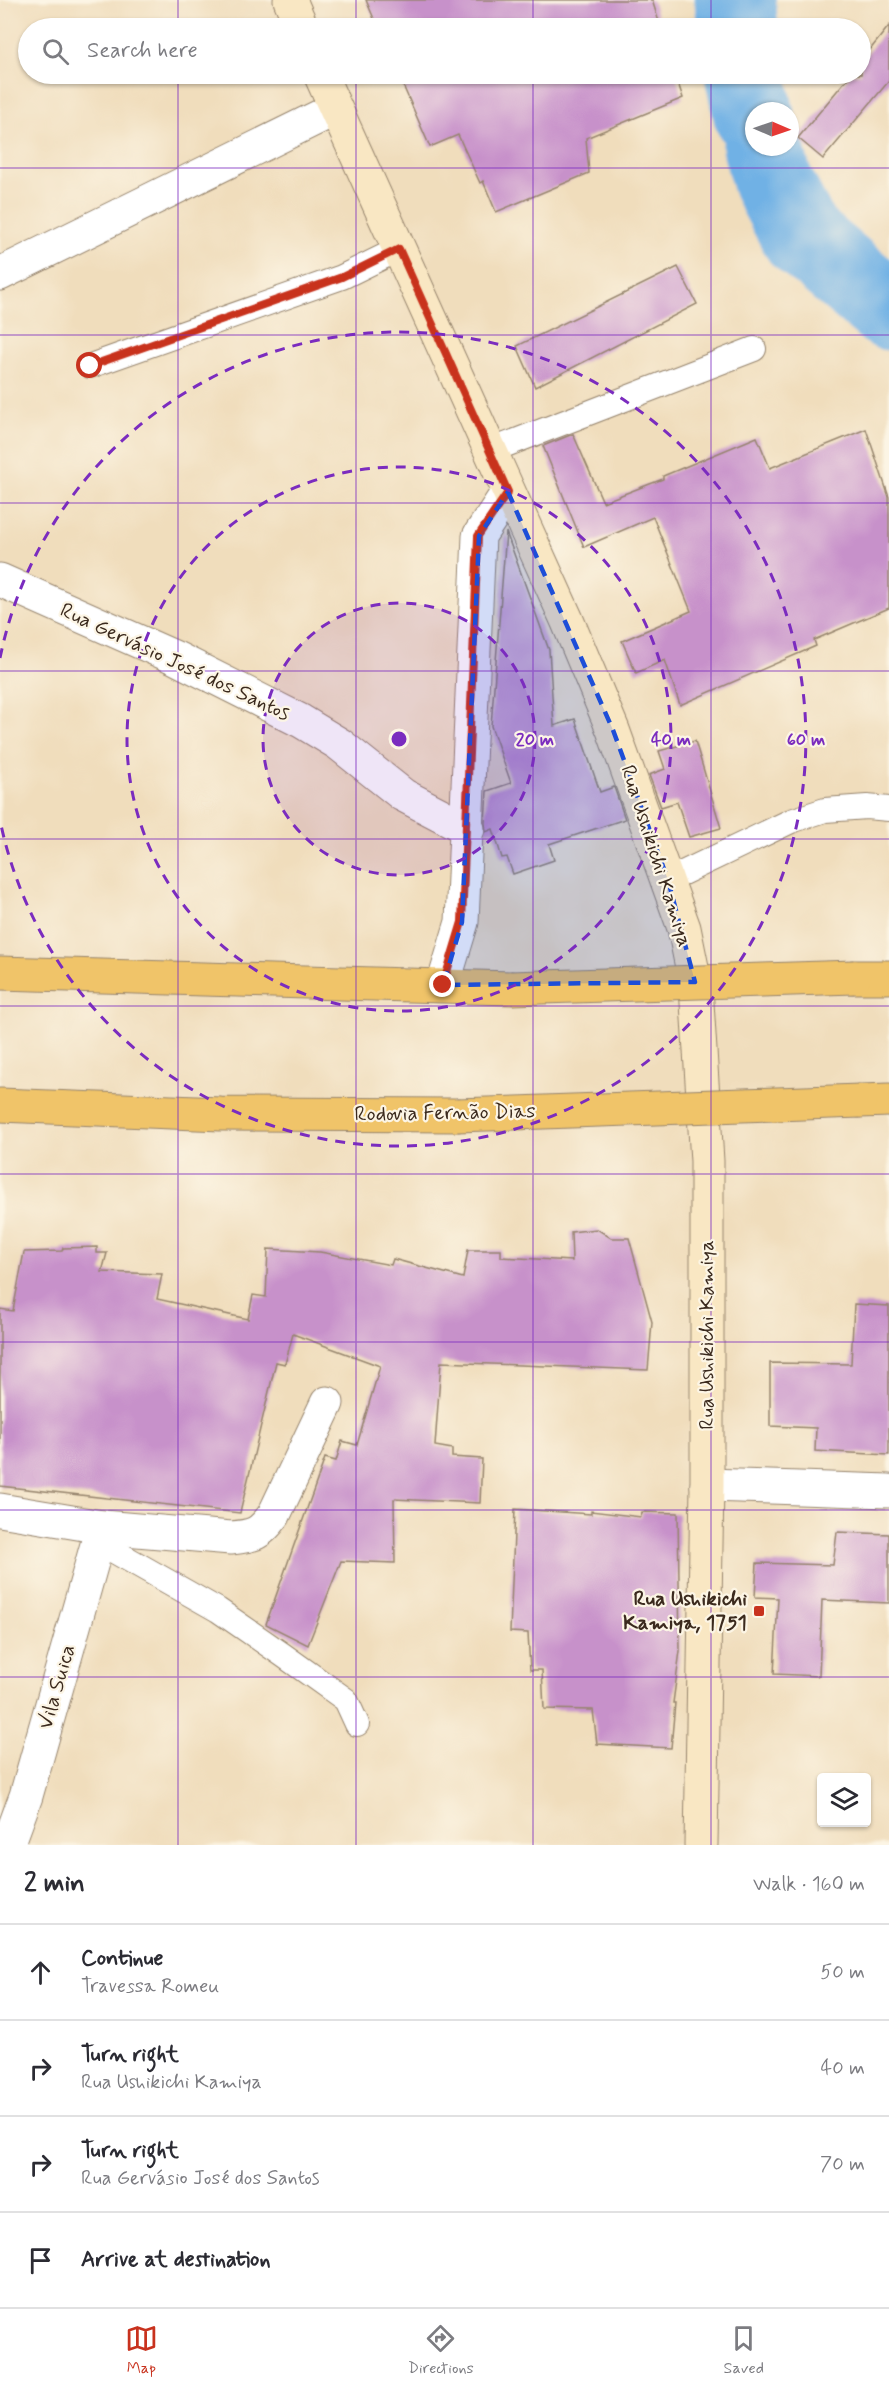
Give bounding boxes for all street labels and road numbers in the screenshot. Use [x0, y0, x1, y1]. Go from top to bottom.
street label: Rua Gervásio José dos Santos [55, 596, 295, 728]
street label: Rua Ushikichi Kamiya [613, 761, 699, 951]
street label: Rodovia Fernão Dias [354, 1097, 536, 1129]
street label: Rua Ushikichi Kamiya [693, 1240, 721, 1430]
street label: Vila Suica [32, 1641, 82, 1733]

